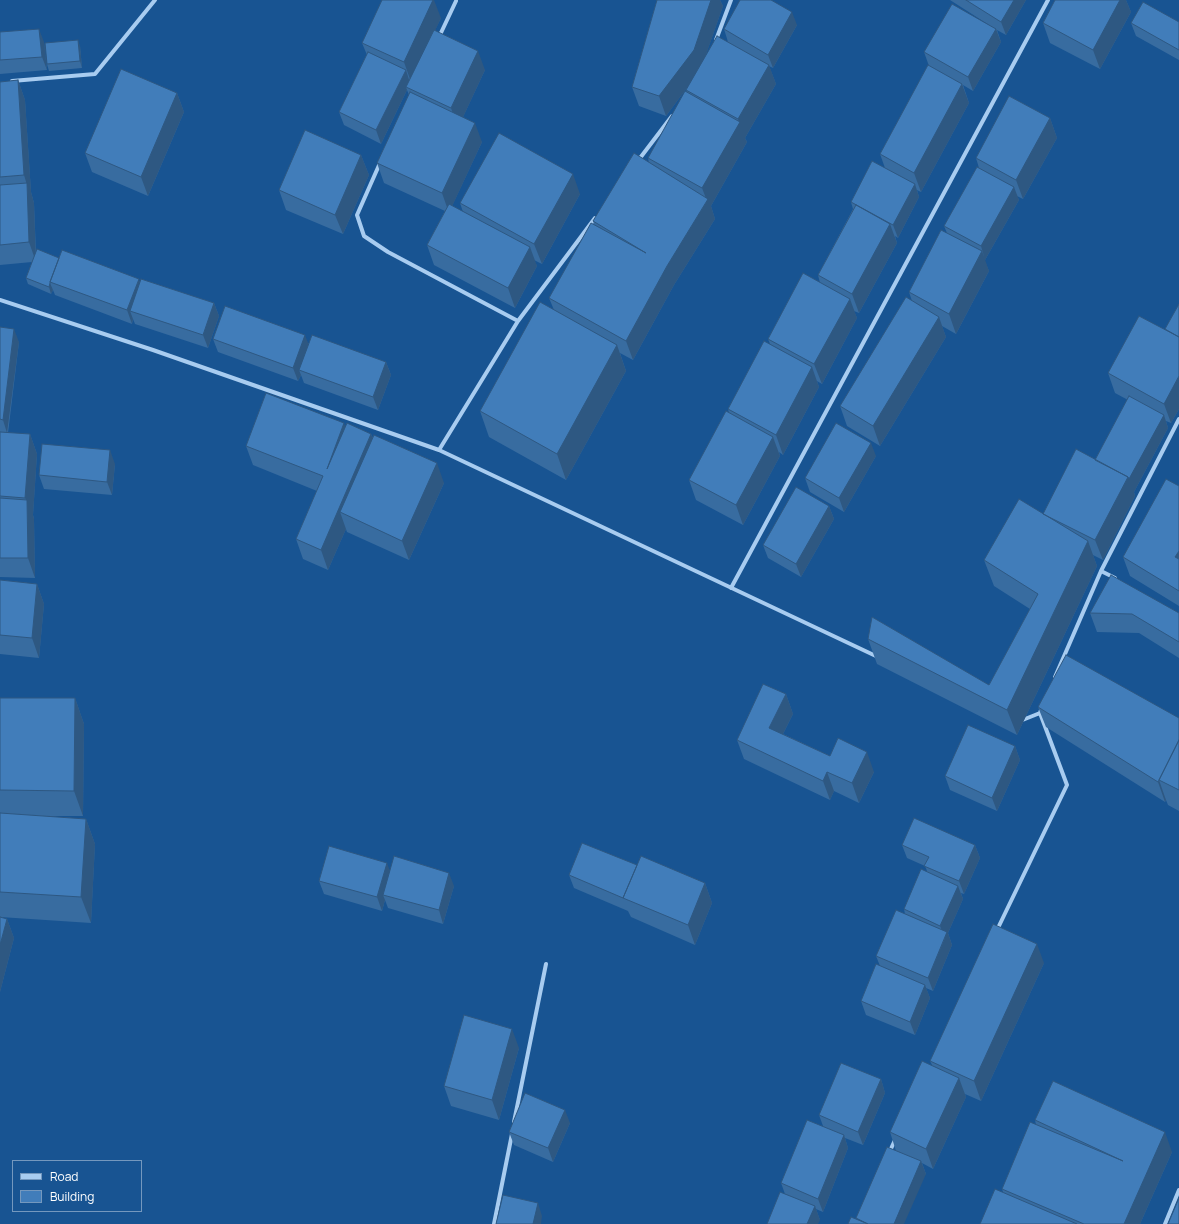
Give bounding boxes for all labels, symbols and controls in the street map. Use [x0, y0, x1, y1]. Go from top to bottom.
legend [12, 1160, 142, 1212]
text: Road [50, 1168, 78, 1185]
text: Building [50, 1188, 94, 1205]

